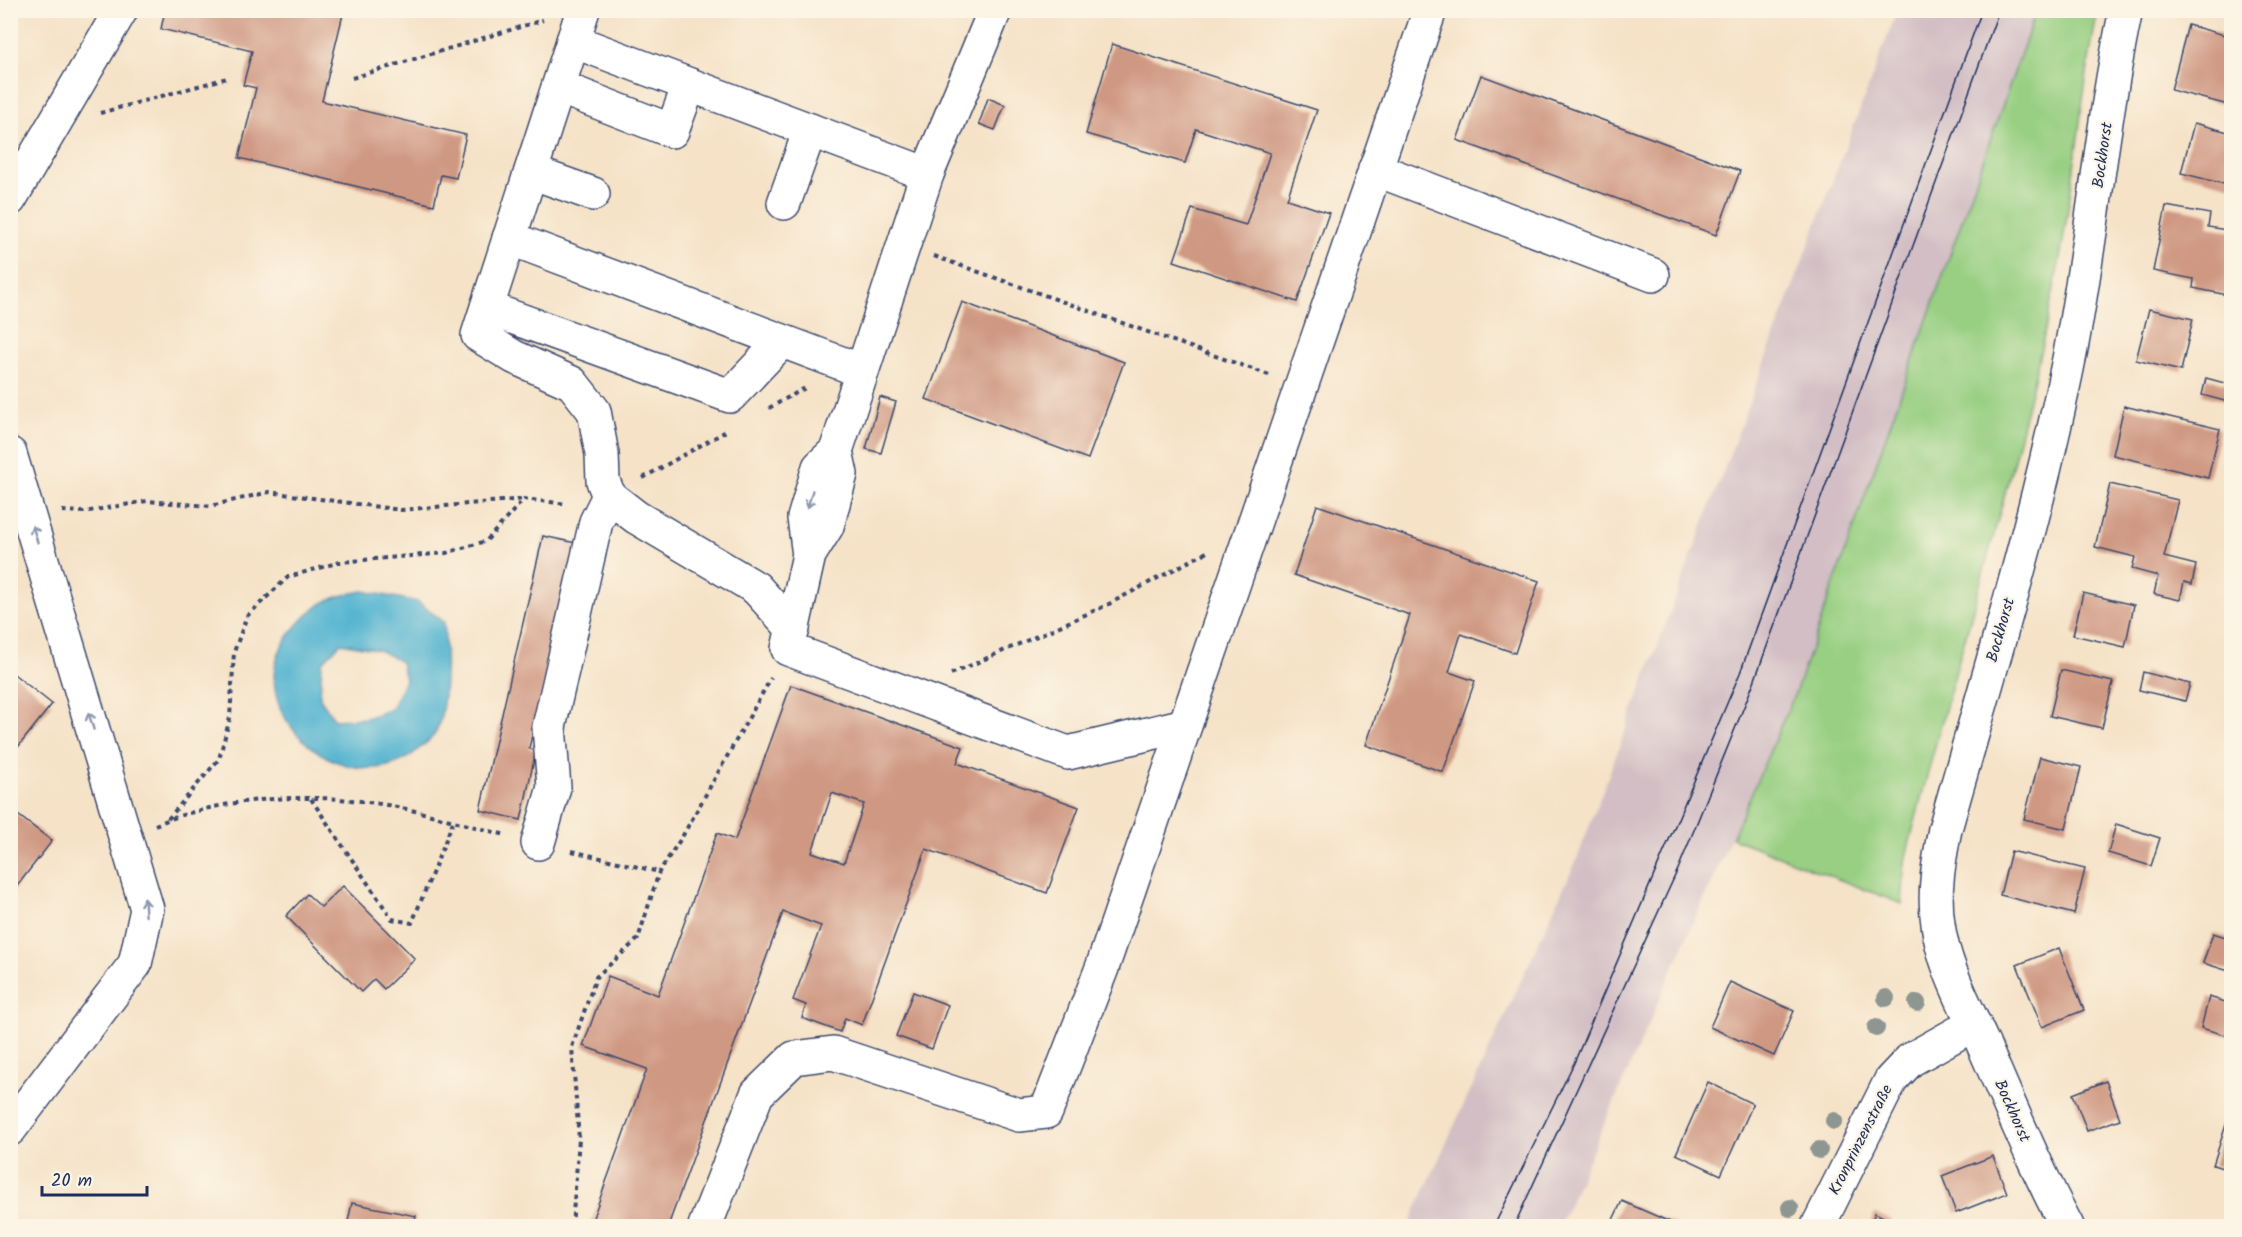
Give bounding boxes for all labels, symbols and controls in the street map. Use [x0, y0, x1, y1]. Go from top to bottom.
street label: Bockhorst [2086, 120, 2120, 190]
one-way arrow [804, 489, 815, 508]
one-way arrow [29, 525, 40, 544]
street label: Bockhorst [1980, 594, 2022, 665]
one-way arrow [85, 712, 96, 731]
one-way arrow [139, 898, 150, 918]
street label: Bockhorst [1987, 1076, 2037, 1147]
street label: Kronprinzenstraße [1822, 1080, 1900, 1200]
scale bar [42, 1159, 147, 1197]
text: 20 m [51, 1167, 92, 1196]

